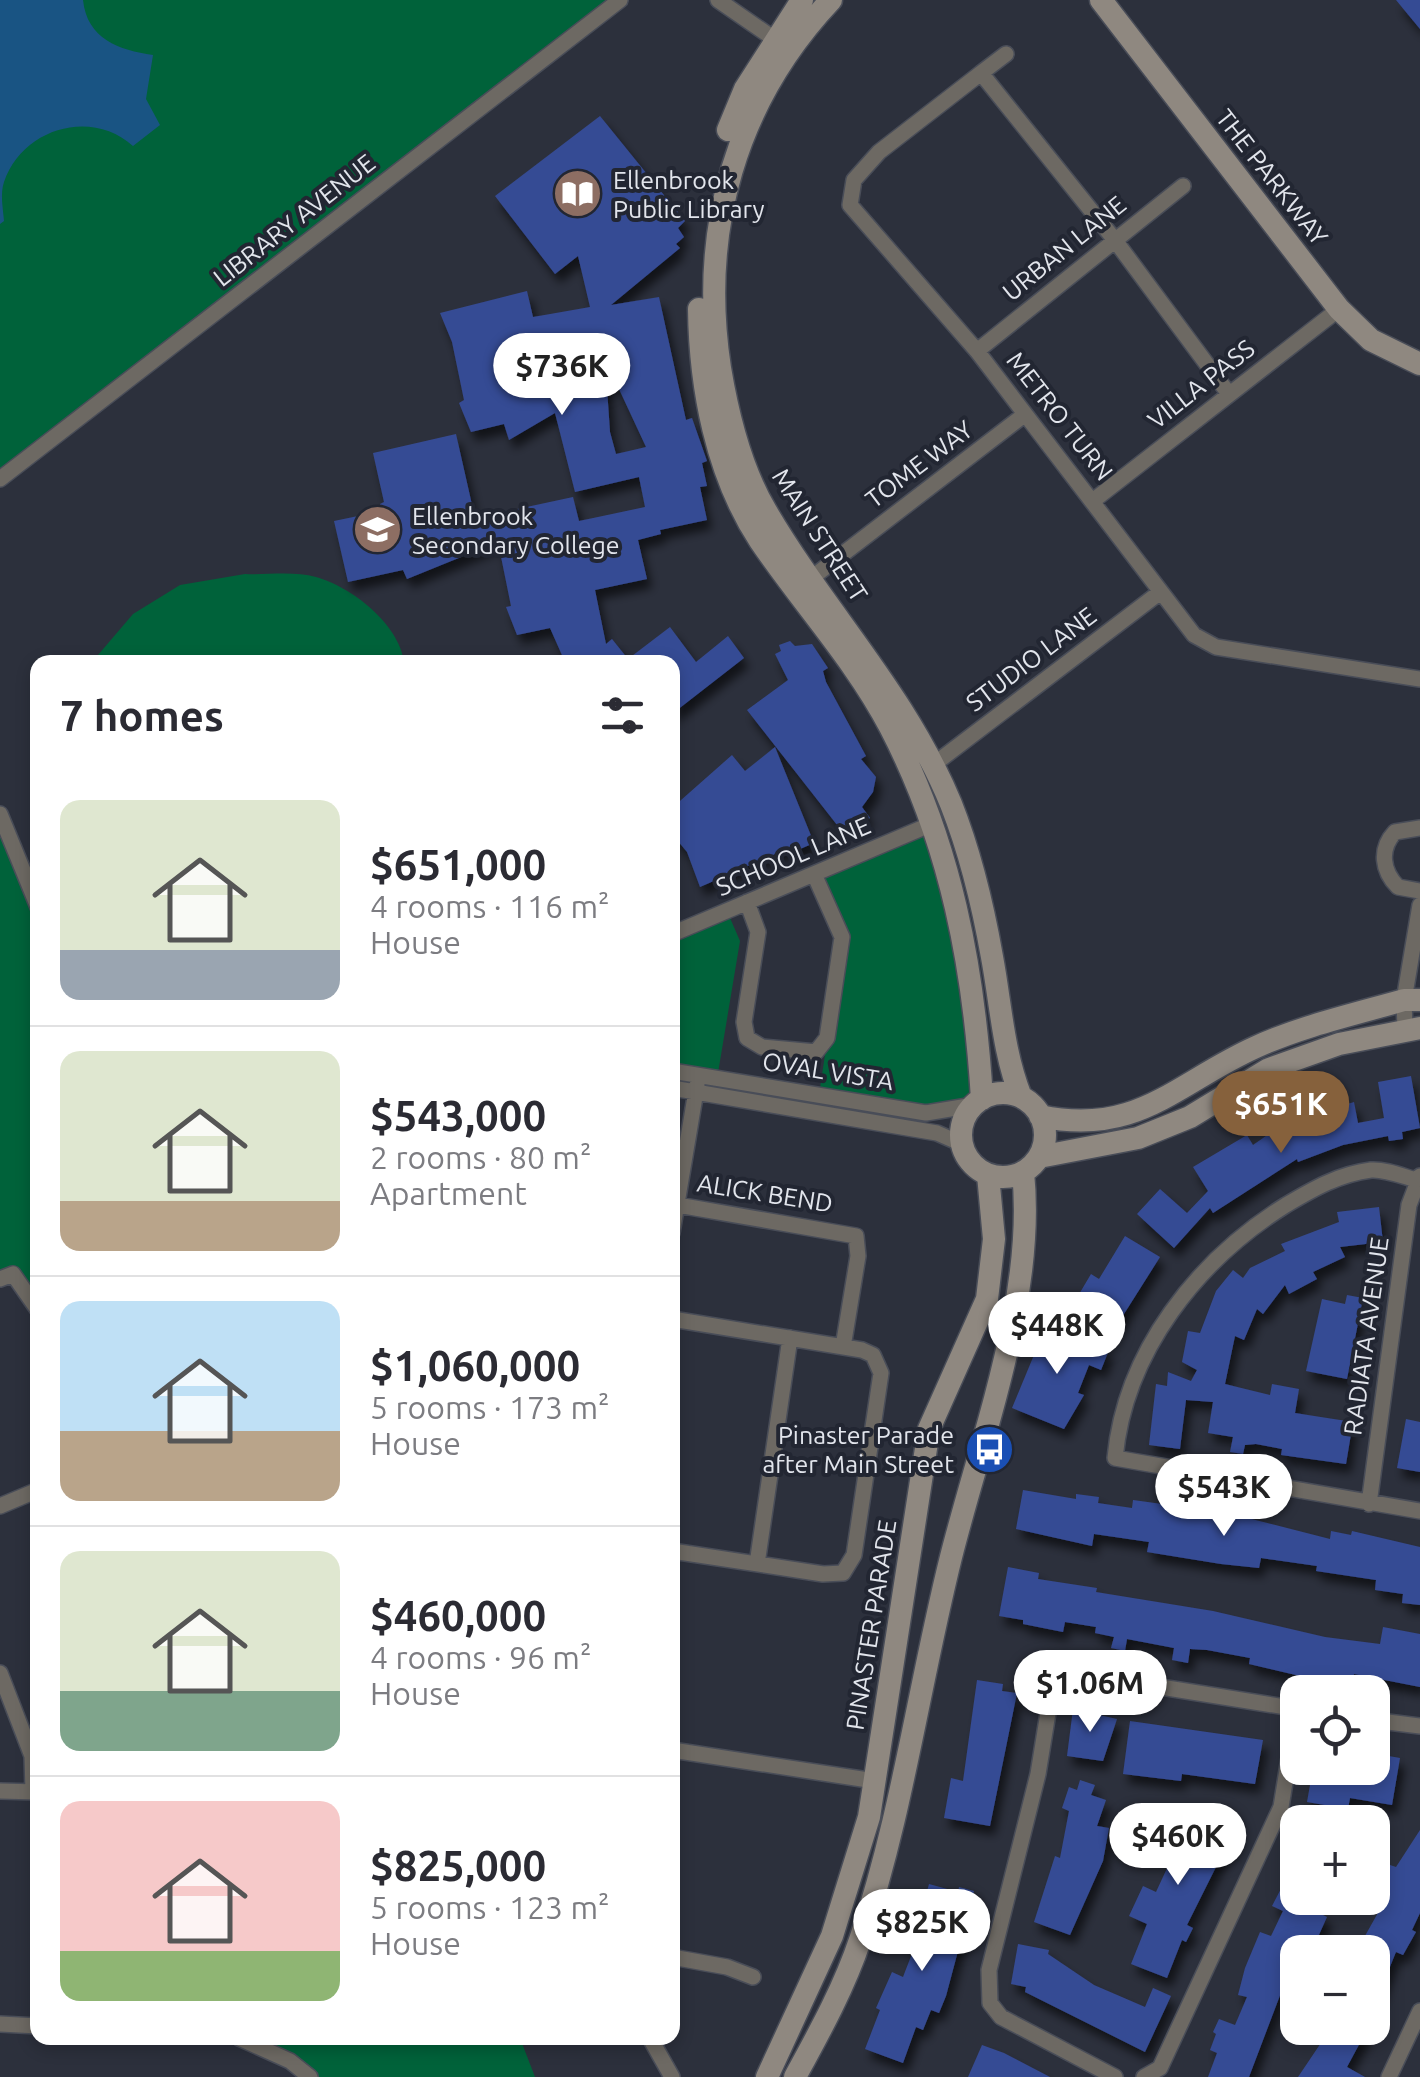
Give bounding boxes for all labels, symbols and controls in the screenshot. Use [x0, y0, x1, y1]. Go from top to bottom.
street label: THE PARKWAY [1210, 104, 1334, 251]
street label: LIBRARY AVENUE [208, 148, 380, 292]
place label: Ellenbrook Public Library [613, 166, 765, 223]
library icon: Ellenbrook Public Library [552, 168, 604, 220]
street label: URBAN LANE [997, 190, 1131, 306]
pin: $736K [492, 333, 632, 418]
street label: VILLA PASS [1142, 334, 1260, 434]
street label: METRO TURN [1001, 346, 1119, 486]
text: $736K [515, 347, 609, 383]
street label: TOME WAY [860, 415, 978, 513]
street label: MAIN STREET [767, 463, 873, 607]
place label: Ellenbrook Secondary College [412, 502, 620, 559]
school or university icon: Ellenbrook Secondary College [351, 504, 403, 556]
street label: STUDIO LANE [961, 601, 1101, 717]
icon: filters [595, 688, 650, 743]
text: 7 homes [60, 692, 224, 739]
street label: SCHOOL LANE [712, 811, 874, 901]
icon: home [140, 840, 260, 960]
text: $651,000 [370, 841, 546, 888]
text: 4 rooms · 116 m² [370, 888, 610, 924]
text: House [370, 924, 461, 960]
street label: OVAL VISTA [760, 1047, 896, 1095]
pin: $651K [1211, 1071, 1351, 1156]
text: $651K [1234, 1085, 1328, 1121]
icon: home [140, 1091, 260, 1211]
text: $543,000 [370, 1092, 546, 1139]
text: 2 rooms · 80 m² [370, 1139, 591, 1175]
street label: ALICK BEND [695, 1168, 835, 1218]
text: Apartment [370, 1175, 527, 1211]
street label: RADIATA AVENUE [1338, 1235, 1394, 1437]
pin: $448K [987, 1292, 1127, 1377]
text: $448K [1010, 1306, 1104, 1342]
icon: home [140, 1341, 260, 1461]
text: $1,060,000 [370, 1342, 580, 1389]
text: 5 rooms · 173 m² [370, 1389, 610, 1425]
place label: Pinaster Parade after Main Street [762, 1421, 954, 1478]
bus stop icon: Pinaster Parade after Main Street [963, 1423, 1015, 1475]
text: House [370, 1425, 461, 1461]
pin: $543K [1154, 1454, 1294, 1539]
text: $543K [1177, 1468, 1271, 1504]
street label: PINASTER PARADE [841, 1518, 901, 1732]
icon: home [140, 1591, 260, 1711]
text: $460,000 [370, 1592, 546, 1639]
text: 4 rooms · 96 m² [370, 1639, 591, 1675]
pin: $1.06M [1009, 1650, 1171, 1735]
text: $1.06M [1036, 1664, 1144, 1700]
text: House [370, 1675, 461, 1711]
map controls [1280, 1675, 1390, 2045]
button: locate [1280, 1675, 1390, 1785]
pin: $460K [1108, 1803, 1248, 1888]
button: + [1280, 1805, 1390, 1915]
text: $460K [1131, 1817, 1225, 1853]
icon: home [140, 1841, 260, 1961]
text: $825,000 [370, 1842, 546, 1889]
text: 5 rooms · 123 m² [370, 1889, 610, 1925]
pin: $825K [852, 1889, 992, 1974]
text: $825K [875, 1903, 969, 1939]
text: House [370, 1925, 461, 1961]
button: − [1280, 1935, 1390, 2045]

